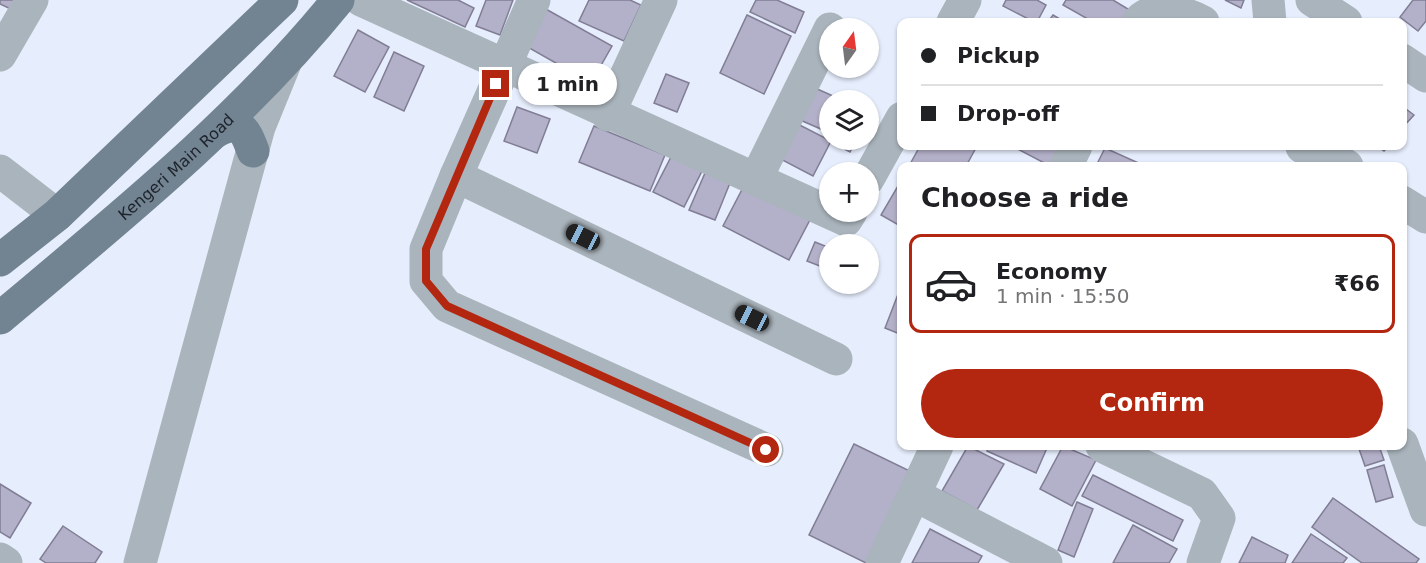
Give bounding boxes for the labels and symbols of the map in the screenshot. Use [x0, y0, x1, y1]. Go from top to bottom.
north arrow [819, 18, 879, 78]
callout: 1 min [517, 63, 616, 105]
route end [482, 70, 509, 97]
street label: Kengeri Main Road [114, 109, 237, 224]
car [563, 221, 603, 253]
car [732, 302, 772, 334]
route start [752, 436, 779, 463]

